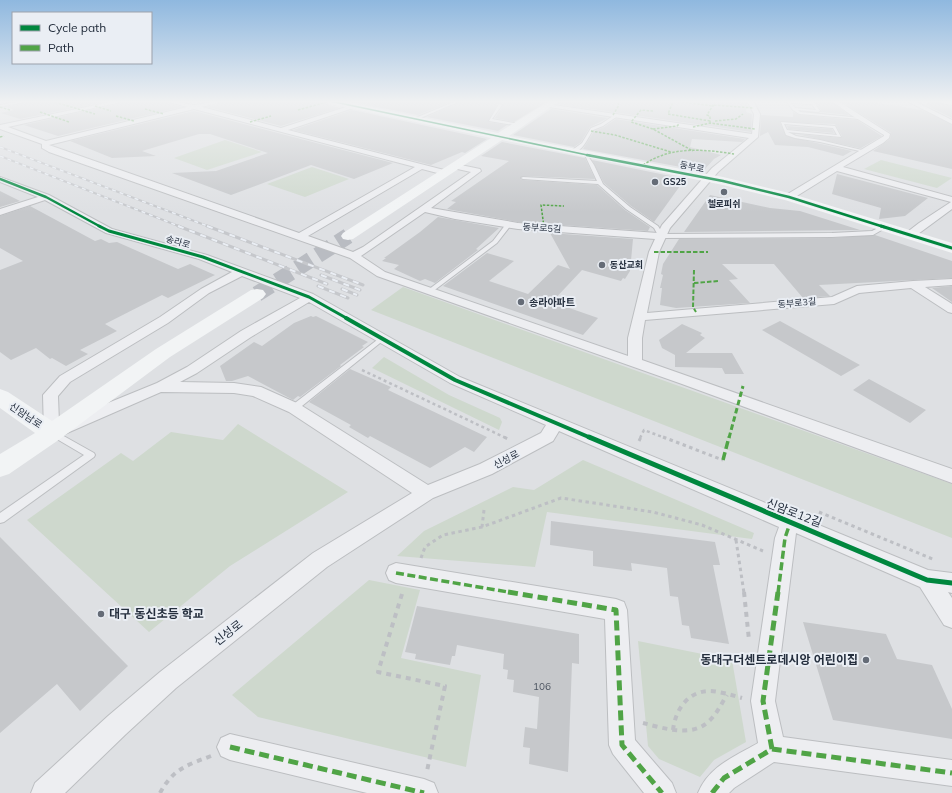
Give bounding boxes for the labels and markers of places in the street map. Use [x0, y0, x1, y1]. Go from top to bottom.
place label: GS25 [663, 176, 687, 187]
marker: GS25 [650, 177, 660, 187]
marker: 헬로피쉬 [719, 187, 729, 197]
place label: 헬로피쉬 [707, 198, 741, 209]
place label: 동산교회 [609, 259, 643, 270]
marker: 동산교회 [597, 260, 607, 270]
place label: 송라아파트 [529, 296, 575, 309]
marker: 송라아파트 [516, 297, 526, 307]
place label: 대구 동신초등 학교 [109, 606, 204, 621]
marker: 대구 동신초등 학교 [96, 609, 106, 619]
place label: 동대구더센트로데시앙 어린이집 [700, 652, 858, 667]
marker: 동대구더센트로데시앙 어린이집 [861, 655, 871, 665]

